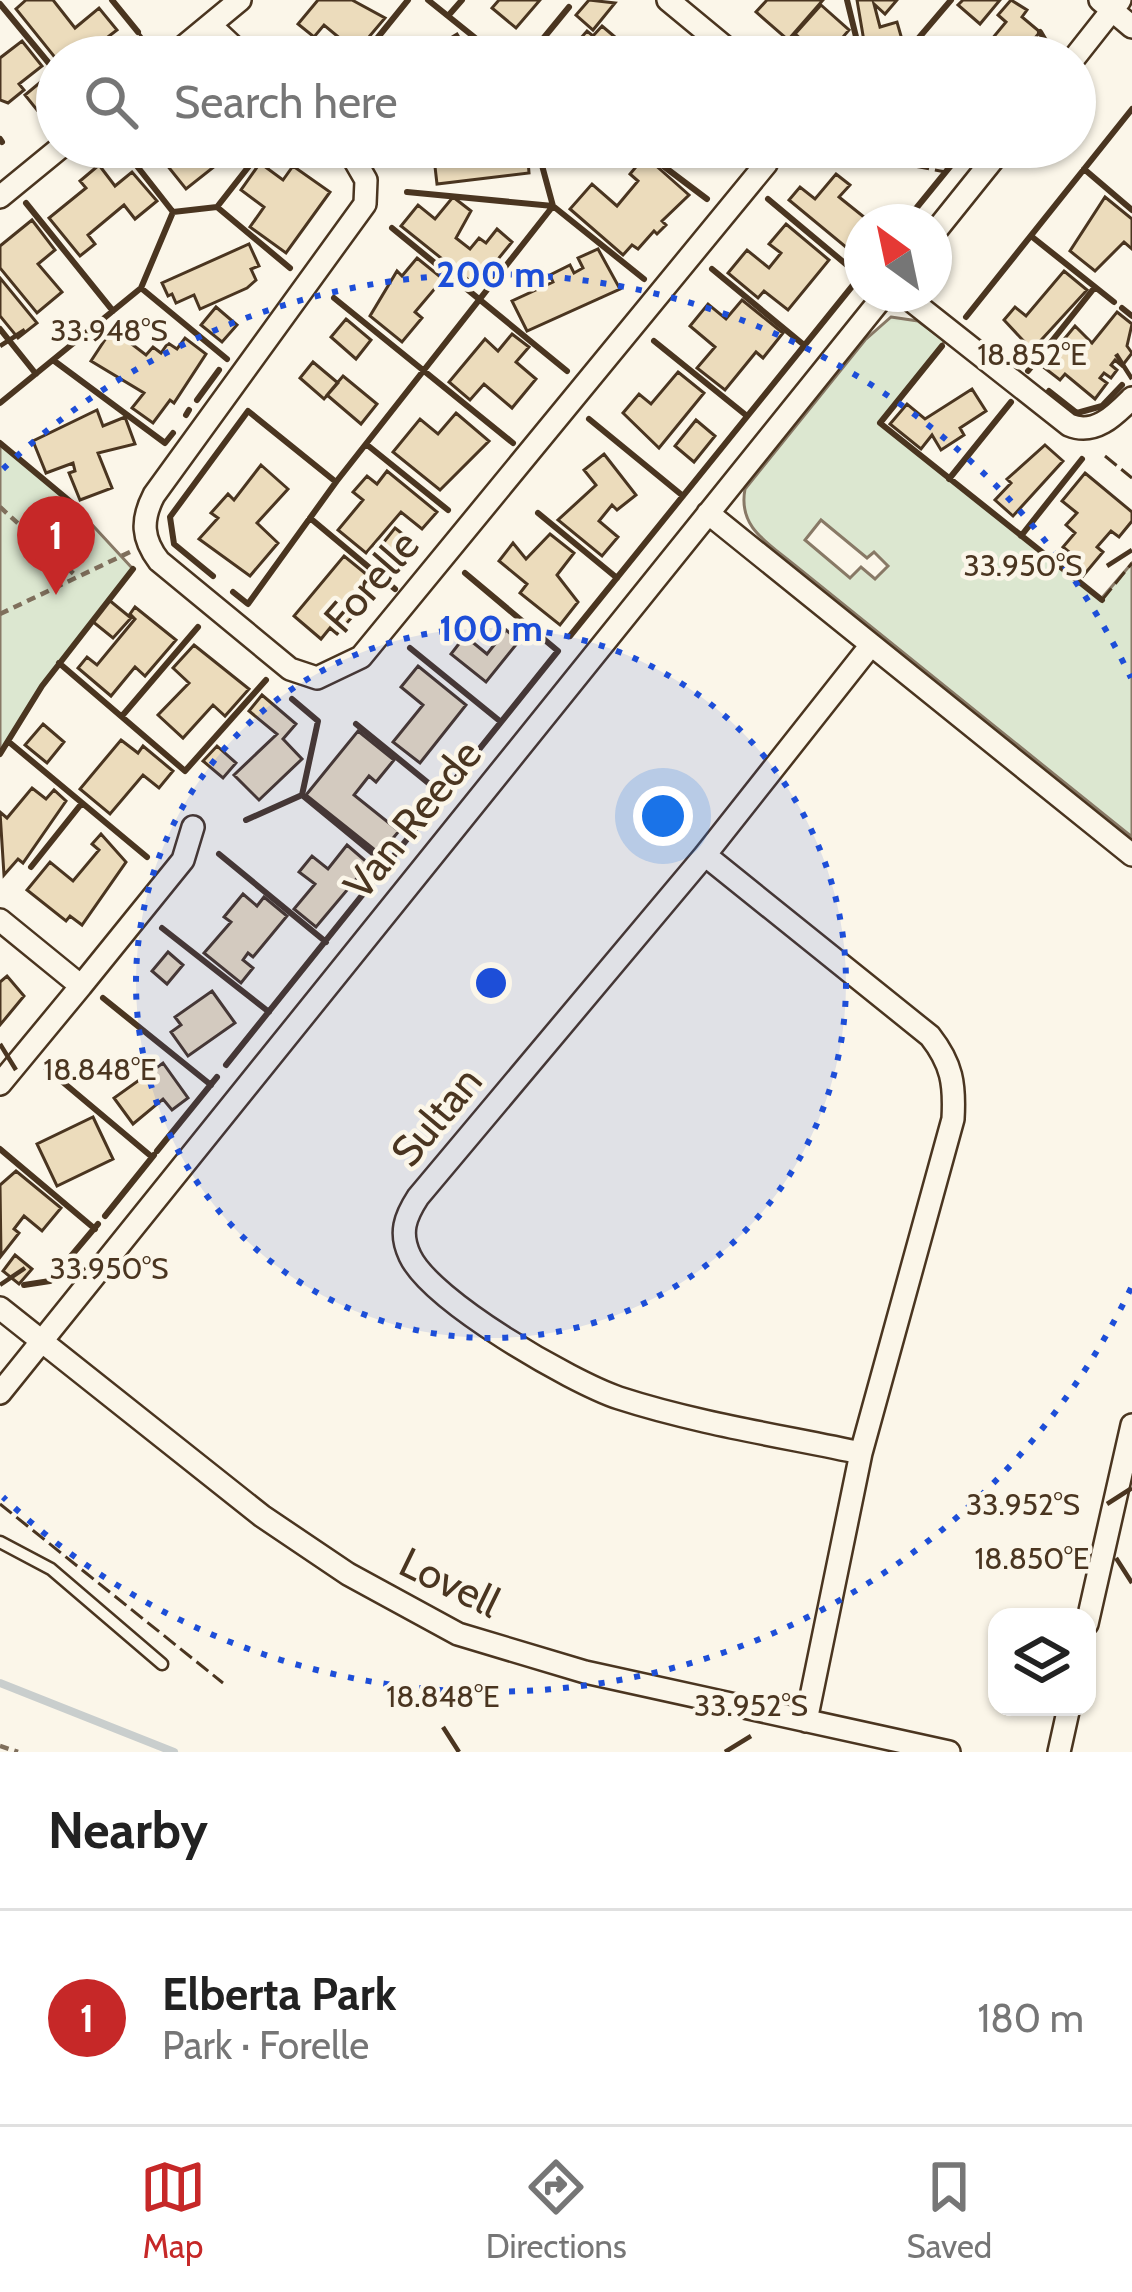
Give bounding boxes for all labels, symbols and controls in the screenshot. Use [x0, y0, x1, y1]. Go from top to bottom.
search box [36, 36, 1096, 168]
icon: search [78, 69, 144, 135]
text: Search here [174, 75, 398, 129]
north arrow [844, 204, 952, 312]
text: 200 m [436, 252, 546, 296]
text: 33.948°S [50, 312, 168, 349]
text: 18.852°E [977, 336, 1087, 373]
pin: 1 [17, 496, 95, 595]
street label: Forelle [312, 519, 430, 643]
text: 33.950°S [963, 547, 1083, 584]
text: 100 m [439, 606, 543, 650]
street label: Van Reede [332, 729, 492, 909]
your location [633, 786, 693, 846]
centre of rings [470, 962, 512, 1004]
text: 18.848°E [43, 1051, 157, 1088]
street label: Sultan [380, 1056, 492, 1176]
text: 33.950°S [49, 1250, 169, 1287]
text: 33.952°S [966, 1486, 1080, 1523]
street label: Lovell [391, 1536, 509, 1628]
text: 18.850°E [975, 1540, 1089, 1577]
map controls [988, 1608, 1096, 1716]
button: layers [988, 1608, 1096, 1716]
text: 18.848°E [386, 1678, 500, 1715]
text: 33.952°S [694, 1687, 808, 1724]
text: Nearby [48, 1799, 208, 1861]
text: Elberta Park [162, 1967, 396, 2021]
text: 1 [80, 1994, 94, 2042]
text: 180 m [977, 1994, 1084, 2042]
text: Park · Forelle [162, 2021, 369, 2069]
tab: Map [140, 2154, 206, 2266]
tab: Directions [486, 2154, 627, 2266]
tab: Saved [906, 2154, 992, 2266]

